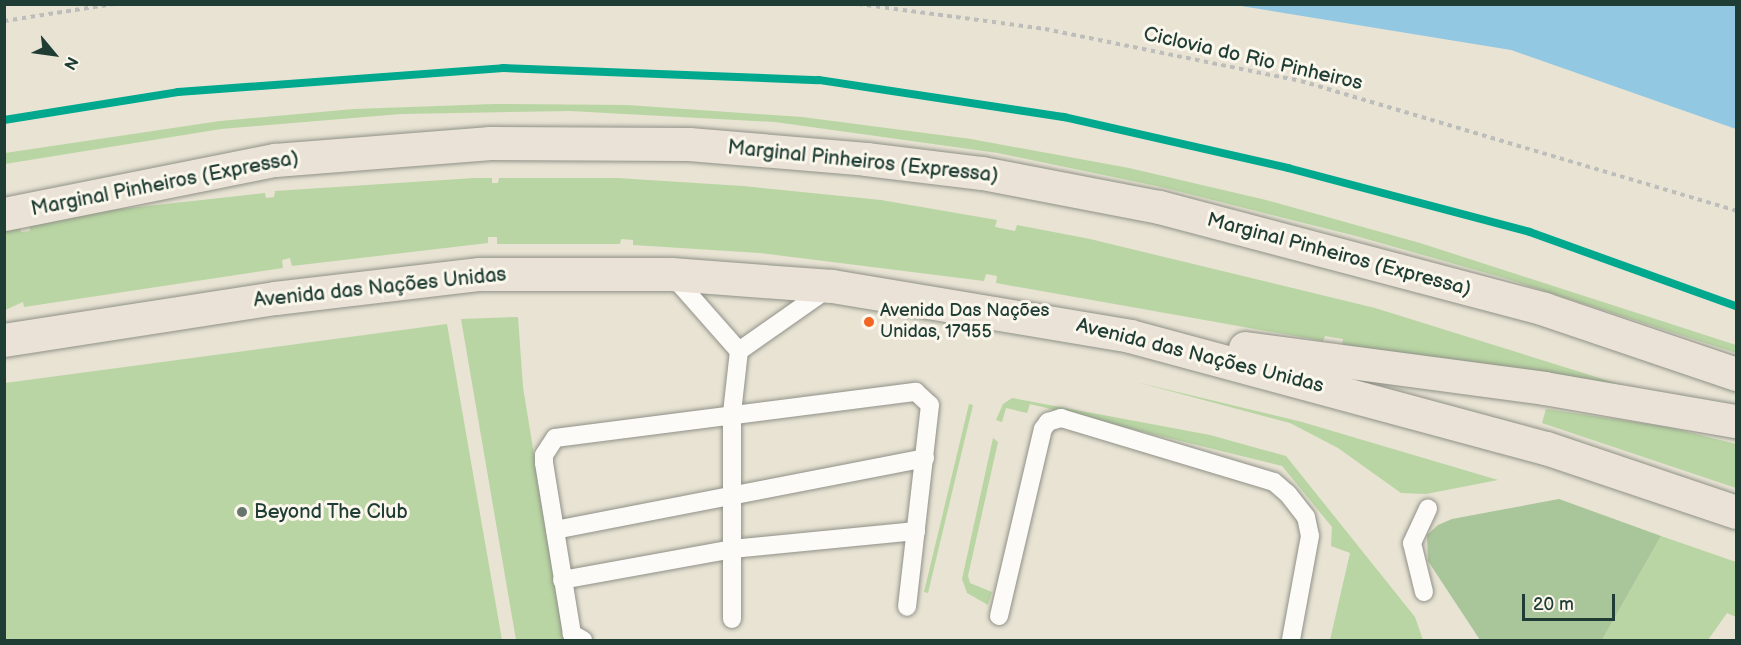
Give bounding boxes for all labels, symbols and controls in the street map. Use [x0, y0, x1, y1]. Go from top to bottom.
street label: Ciclovia do Rio Pinheiros [1141, 22, 1365, 96]
north arrow [24, 24, 84, 84]
text: N [59, 53, 81, 73]
street label: Marginal Pinheiros (Expressa) [726, 136, 1000, 188]
street label: Marginal Pinheiros (Expressa) [29, 146, 301, 222]
street label: Marginal Pinheiros (Expressa) [1204, 208, 1474, 302]
street label: Avenida das Nações Unidas [252, 263, 508, 313]
place label: Avenida Das Nações Unidas, 17955 [880, 301, 1049, 344]
street label: Avenida das Nações Unidas [1074, 314, 1326, 398]
marker: Avenida Das Nações Unidas, 17955 [863, 316, 875, 328]
place label: Beyond The Club [254, 500, 408, 524]
marker: Beyond The Club [235, 505, 249, 519]
scale bar [1525, 582, 1618, 620]
text: 20 m [1533, 594, 1574, 615]

